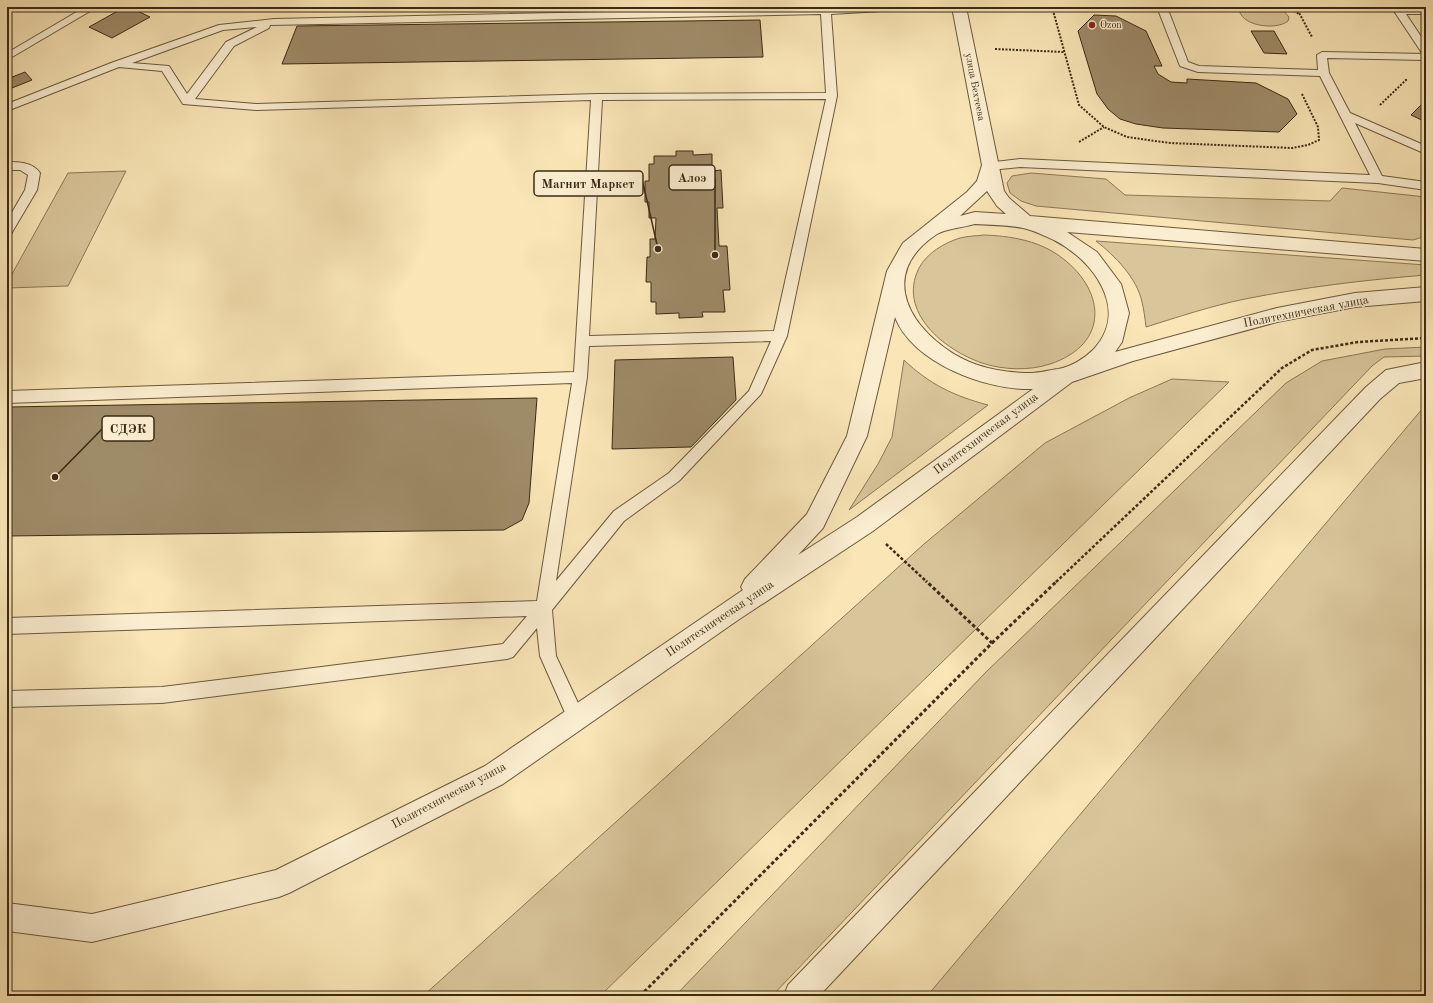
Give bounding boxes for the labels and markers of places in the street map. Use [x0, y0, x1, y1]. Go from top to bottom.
marker: Ozon [1087, 20, 1097, 30]
place label: Ozon [1100, 20, 1122, 30]
callout: Алоэ [669, 165, 715, 190]
callout: Магнит Маркет [534, 171, 643, 196]
callout: СДЭК [102, 416, 154, 441]

